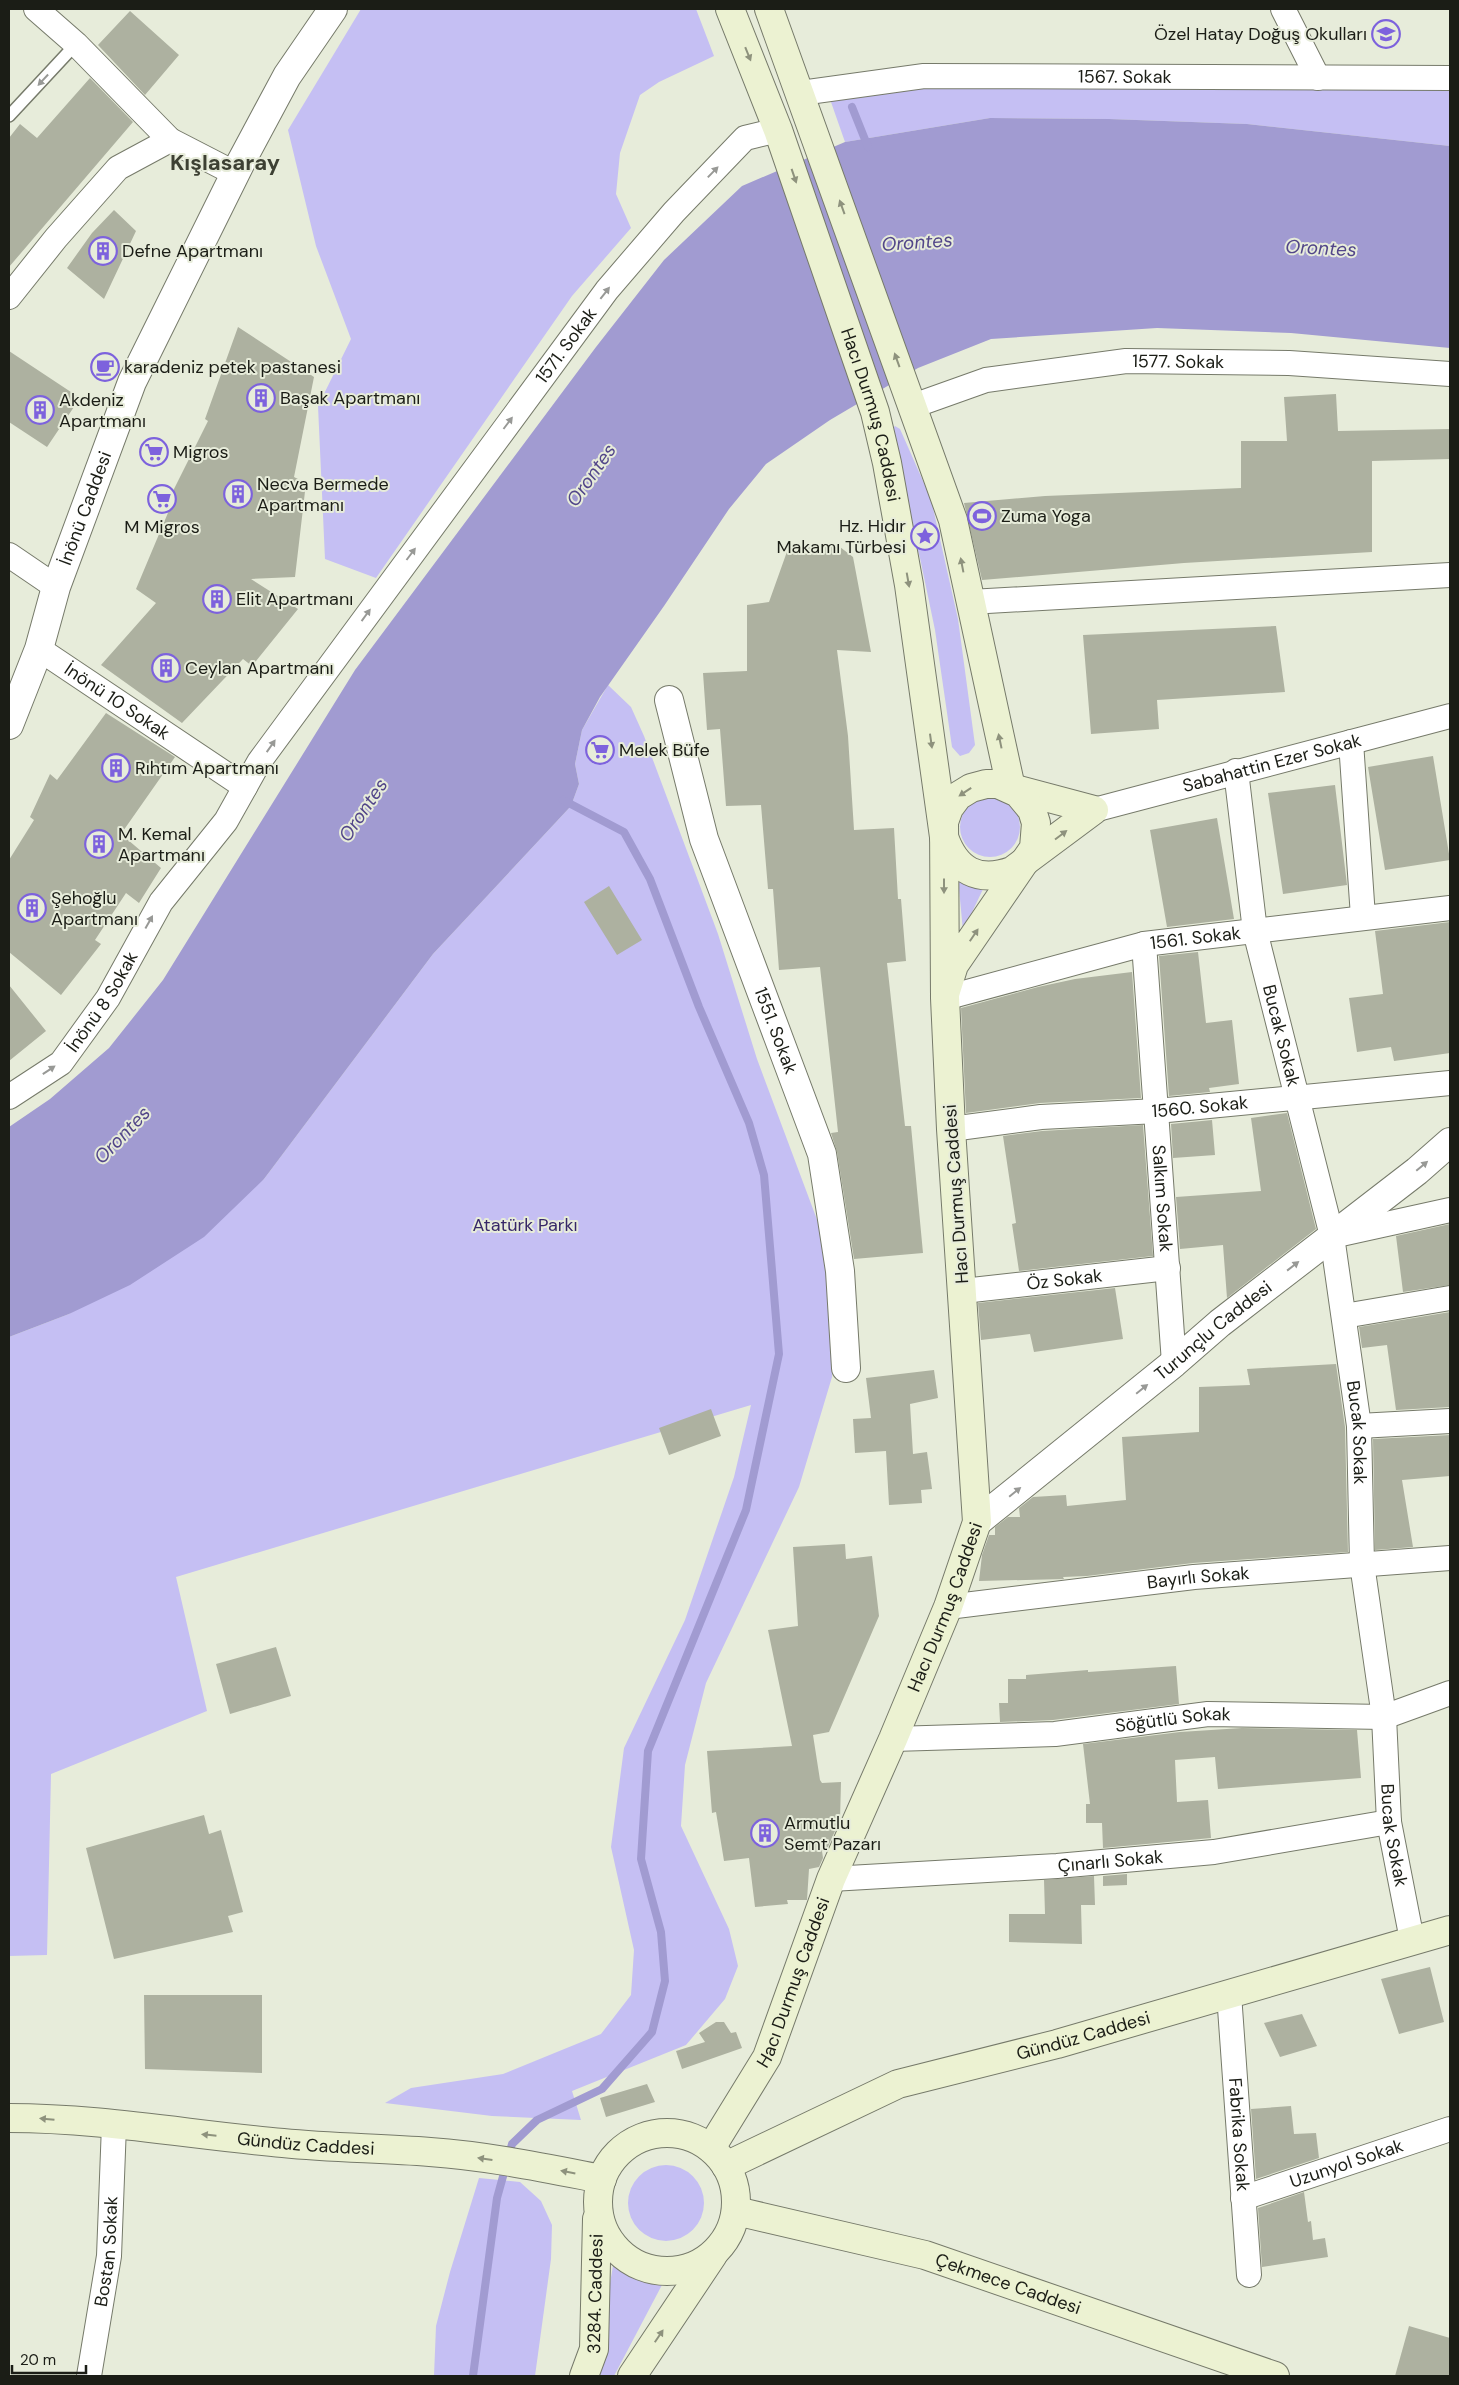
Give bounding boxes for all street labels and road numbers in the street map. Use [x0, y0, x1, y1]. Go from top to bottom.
street label: 1567. Sokak [1078, 65, 1172, 89]
street label: 1571. Sokak [530, 302, 602, 388]
street label: Hacı Durmuş Caddesi [835, 325, 906, 504]
street label: 1577. Sokak [1132, 349, 1224, 374]
street label: İnönü Caddesi [53, 448, 117, 568]
street label: İnönü 10 Sokak [60, 657, 175, 745]
street label: Sabahattin Ezer Sokak [1180, 728, 1364, 798]
street label: 1561. Sokak [1149, 921, 1242, 955]
street label: İnönü 8 Sokak [61, 947, 143, 1057]
street label: Bucak Sokak [1257, 982, 1306, 1089]
street label: 1551. Sokak [749, 984, 803, 1077]
street label: 1560. Sokak [1151, 1090, 1249, 1123]
street label: Hacı Durmuş Caddesi [938, 1104, 974, 1284]
street label: Salkım Sokak [1146, 1144, 1178, 1253]
street label: Öz Sokak [1025, 1263, 1103, 1296]
street label: Turunçlu Caddesi [1150, 1275, 1277, 1386]
street label: Bucak Sokak [1341, 1379, 1372, 1485]
street label: Hacı Durmuş Caddesi [902, 1519, 988, 1696]
street label: Bayırlı Sokak [1146, 1561, 1250, 1595]
street label: Söğütlü Sokak [1114, 1702, 1231, 1738]
street label: Bucak Sokak [1375, 1783, 1413, 1889]
street label: Çınarlı Sokak [1057, 1845, 1164, 1878]
street label: Hacı Durmuş Caddesi [751, 1894, 835, 2072]
street label: Gündüz Caddesi [1014, 2006, 1153, 2066]
street label: Fabrika Sokak [1223, 2077, 1255, 2192]
street label: Gündüz Caddesi [236, 2126, 375, 2161]
street label: Uzunyol Sokak [1287, 2133, 1406, 2194]
street label: Bostan Sokak [89, 2196, 123, 2309]
street label: 3284. Caddesi [582, 2234, 609, 2354]
street label: Çekmece Caddesi [932, 2247, 1084, 2320]

